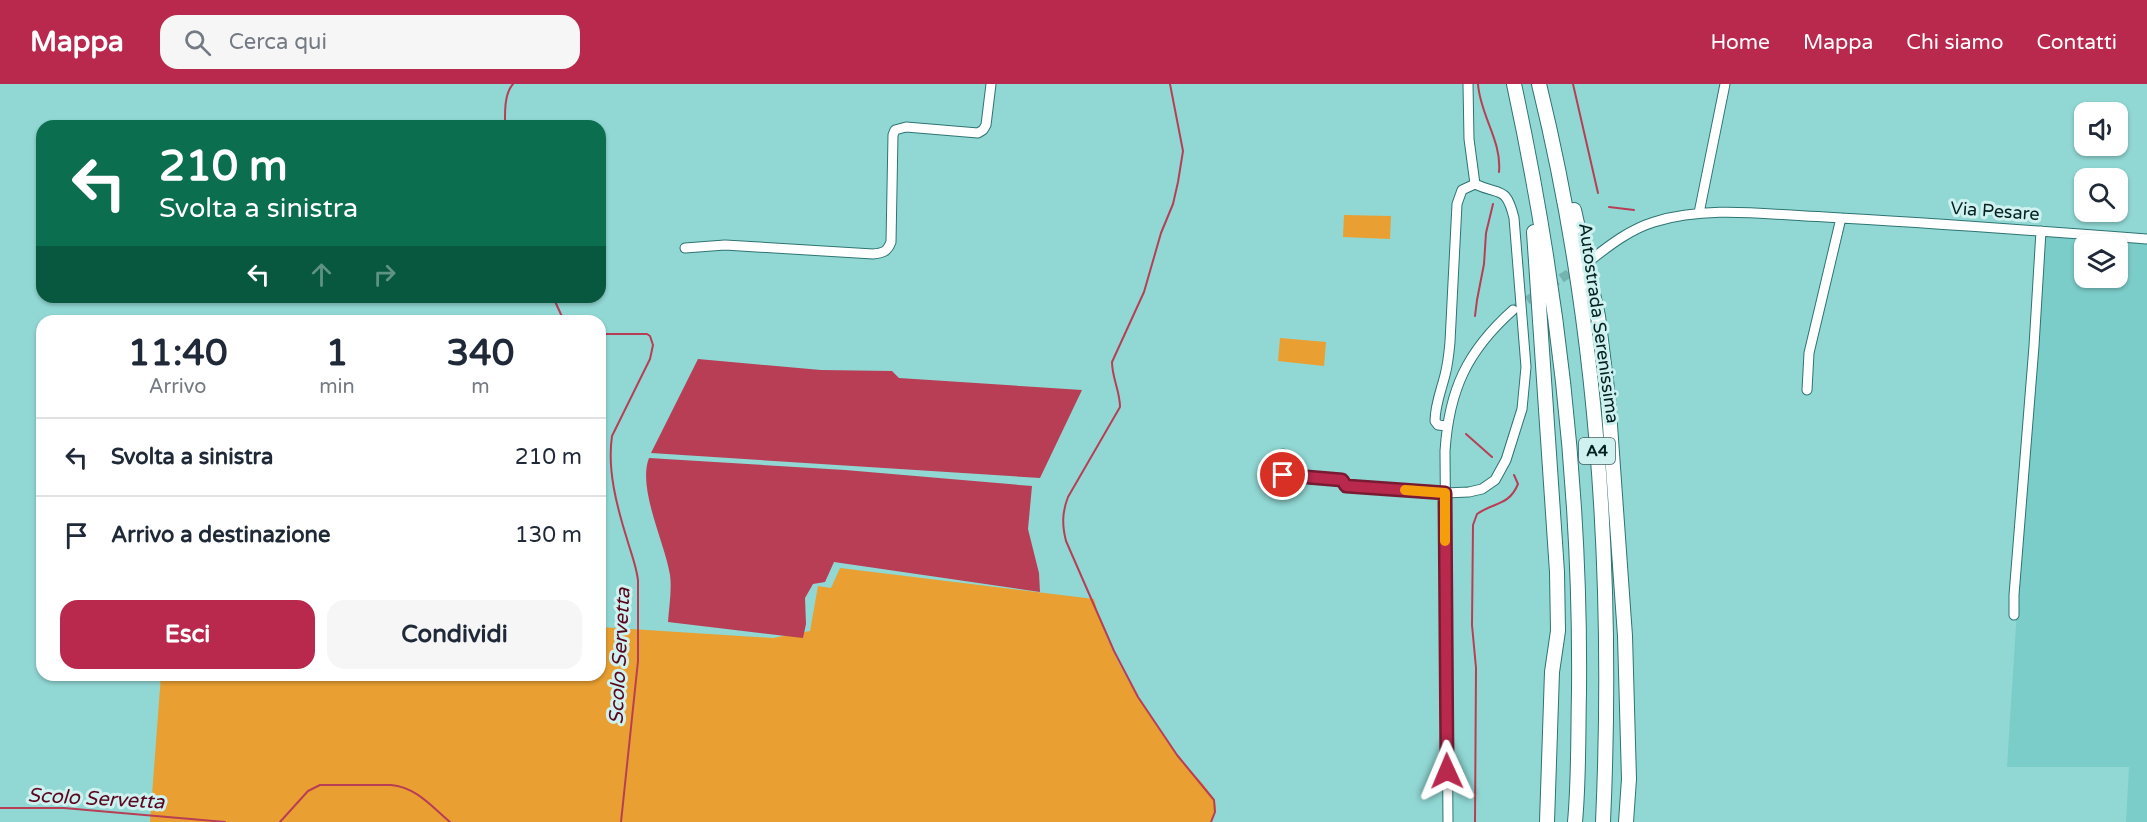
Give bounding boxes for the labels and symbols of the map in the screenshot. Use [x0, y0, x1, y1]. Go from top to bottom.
street label: Via Pesare [1950, 197, 2040, 225]
street label: Autostrada Serenissima [1574, 221, 1624, 425]
road number: A4 [1579, 438, 1615, 464]
pin [1257, 449, 1308, 500]
water label: Scolo Servetta [604, 586, 636, 725]
position arrow [1415, 739, 1479, 803]
water label: Scolo Servetta [27, 783, 166, 815]

